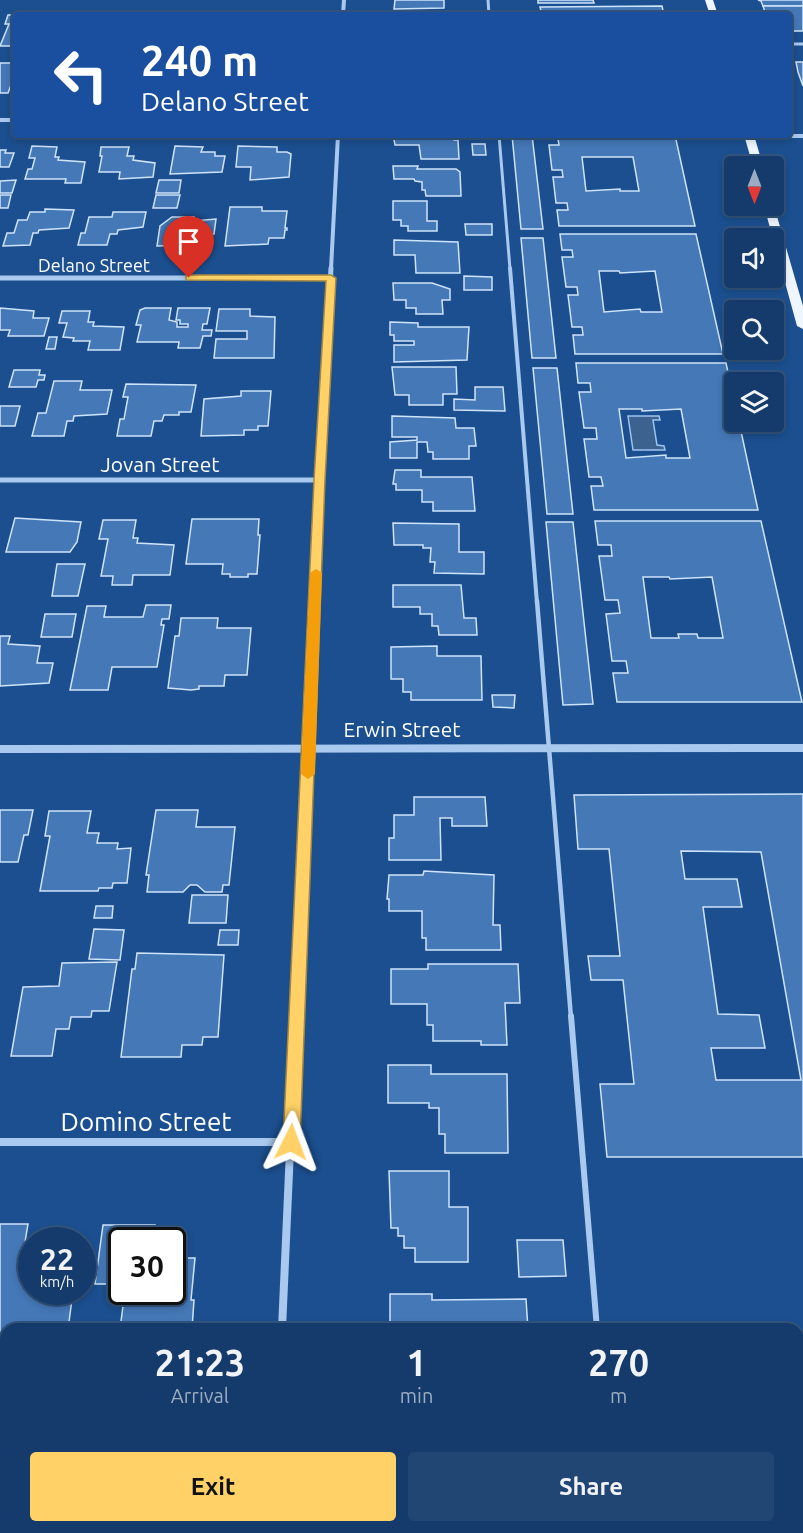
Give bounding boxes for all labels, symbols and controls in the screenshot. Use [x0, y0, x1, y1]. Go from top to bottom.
icon: left [42, 36, 120, 114]
text: 240 m [141, 37, 258, 84]
text: Delano Street [141, 86, 309, 116]
north arrow [724, 156, 784, 216]
map controls [724, 156, 784, 432]
pin [163, 216, 214, 278]
icon: arrive [172, 225, 205, 258]
button: sound [724, 228, 784, 288]
street label: Delano Street [38, 255, 150, 275]
button: search [724, 300, 784, 360]
button: layers [724, 372, 784, 432]
street label: Jovan Street [100, 452, 220, 476]
street label: Erwin Street [344, 717, 461, 741]
street label: Domino Street [61, 1107, 231, 1136]
position arrow [259, 1110, 323, 1174]
speed limit sign: 30 [108, 1227, 186, 1305]
text: 22 [40, 1242, 74, 1276]
text: km/h [40, 1273, 74, 1290]
text: 21:23 [155, 1342, 245, 1383]
text: 1 [406, 1342, 427, 1383]
text: 270 [588, 1342, 649, 1383]
text: Arrival [171, 1384, 229, 1407]
text: min [400, 1384, 433, 1407]
text: m [610, 1384, 627, 1407]
button: Exit [30, 1452, 396, 1521]
button: Share [408, 1452, 774, 1521]

